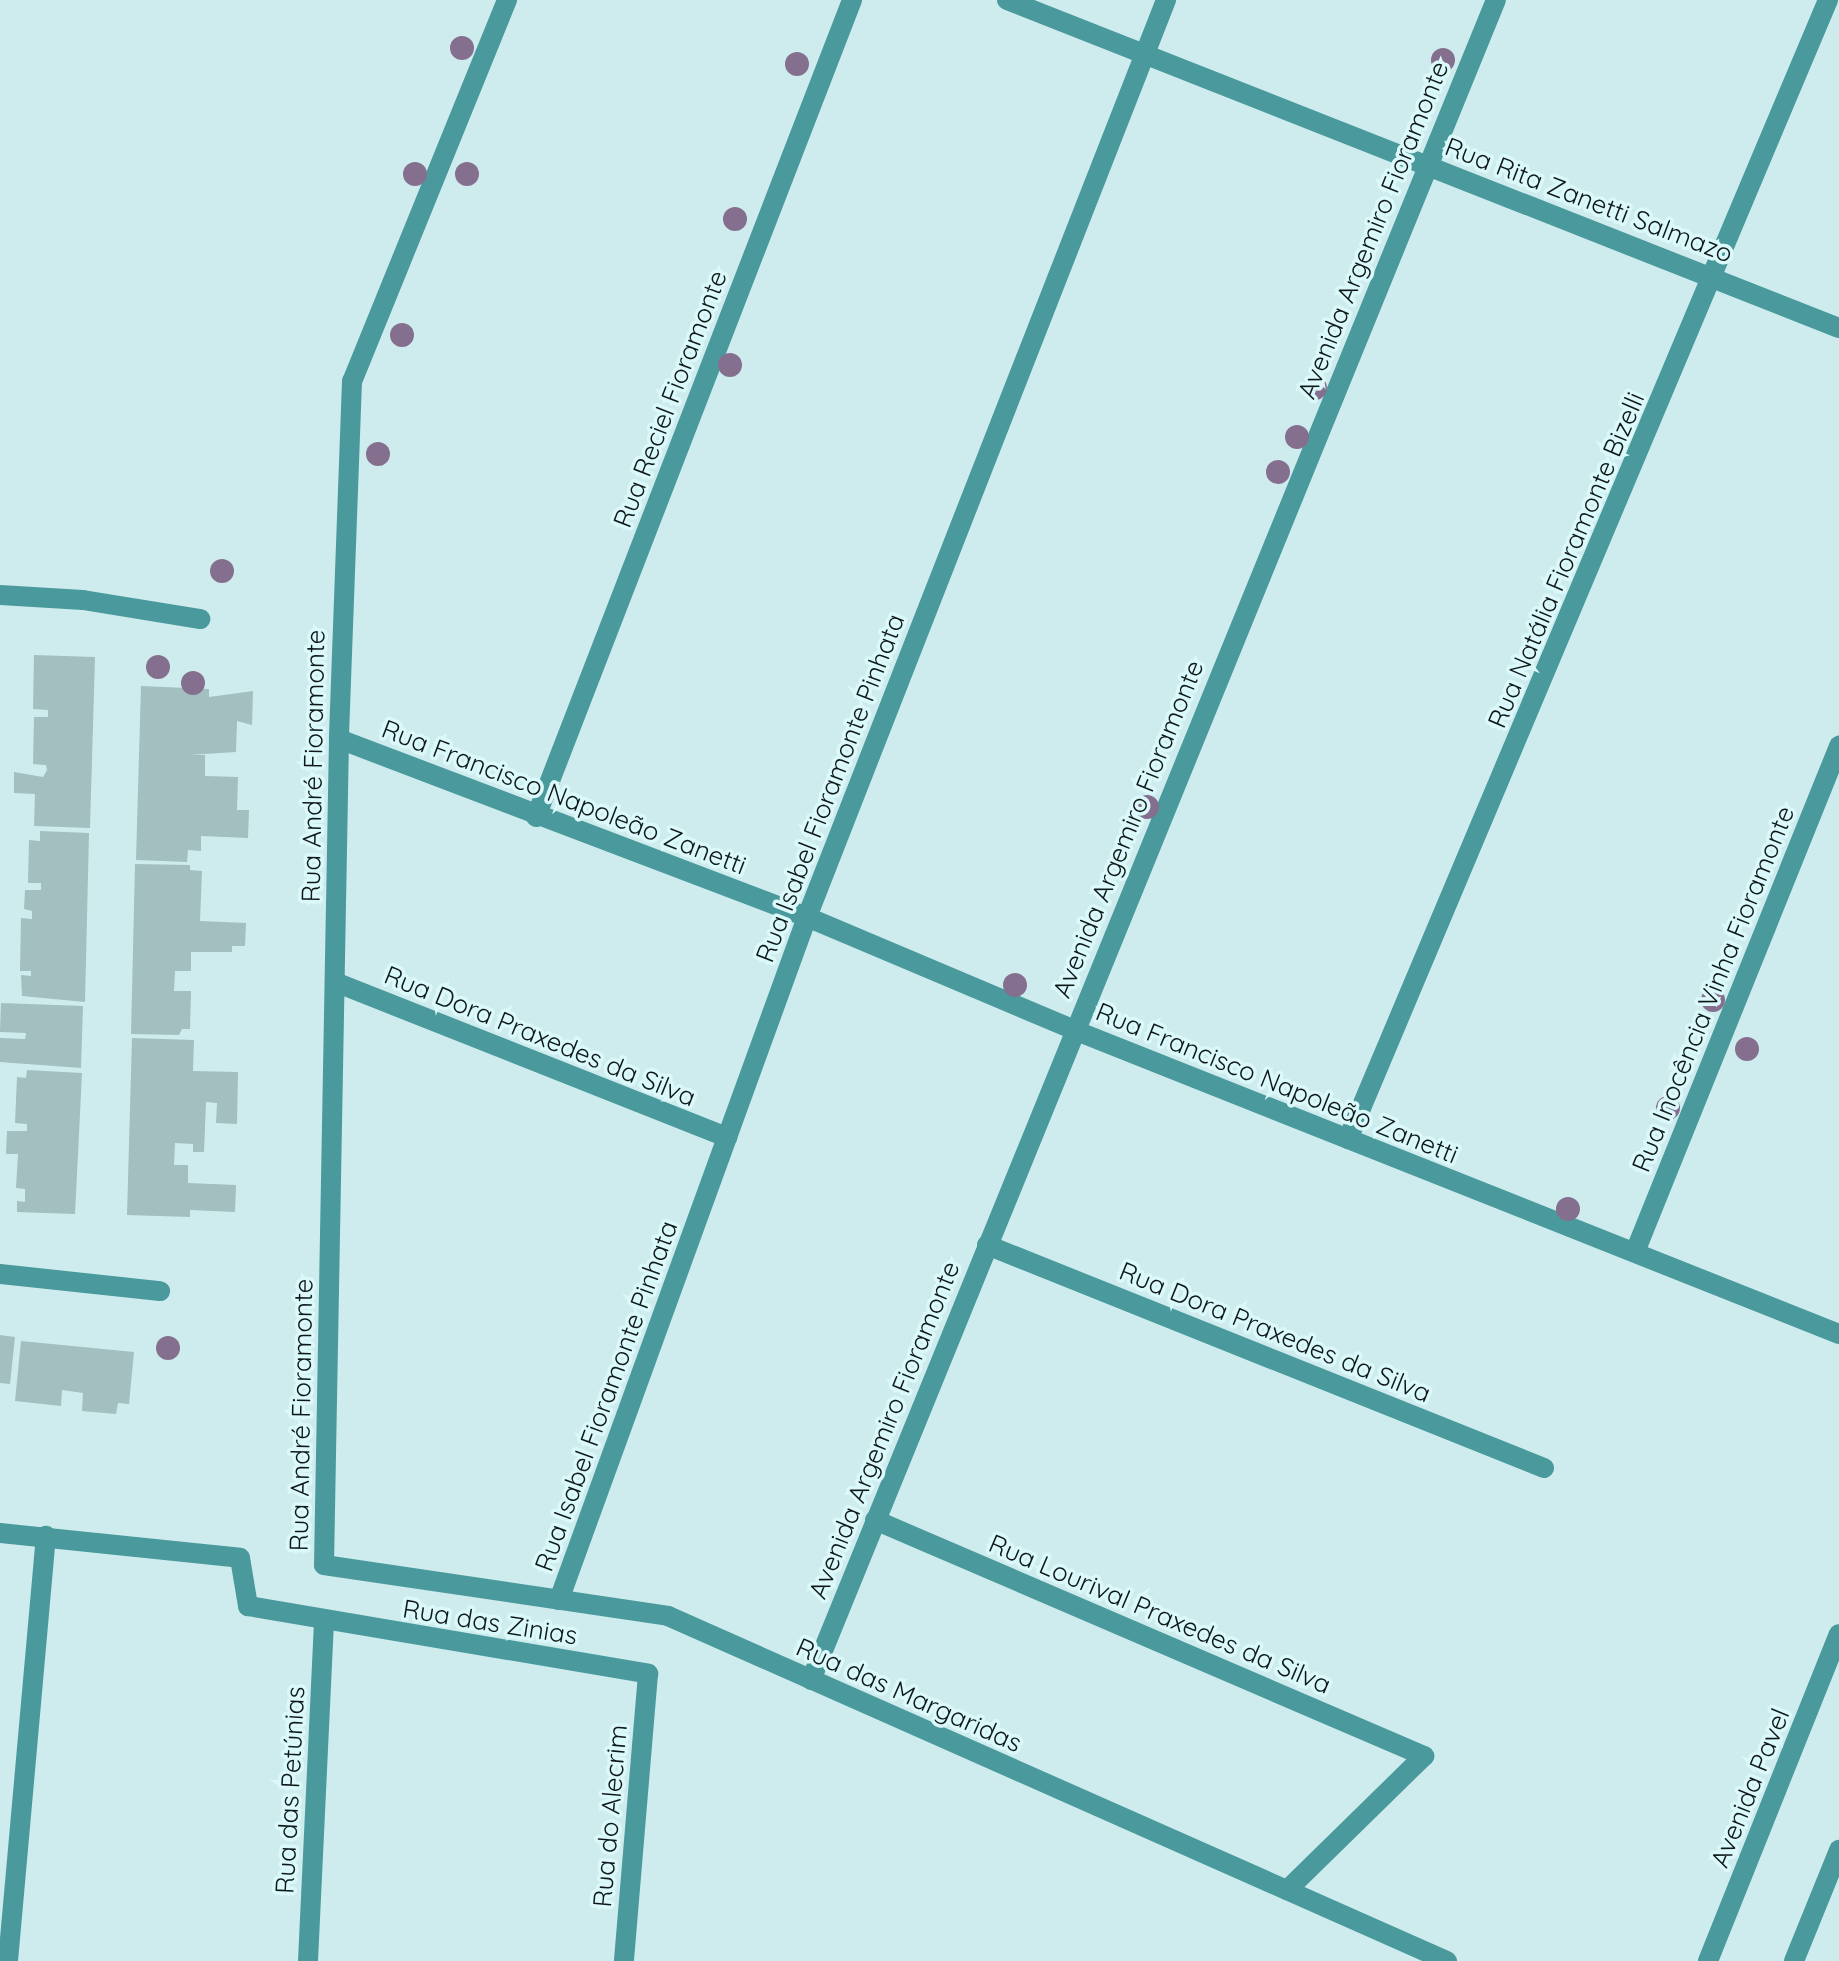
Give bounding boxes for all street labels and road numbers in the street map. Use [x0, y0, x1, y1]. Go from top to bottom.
street label: Avenida Argemiro Fioramonte [1291, 57, 1455, 403]
street label: Rua Rita Zanetti Salmazo [1441, 131, 1737, 269]
street label: Rua Reciel Fioramonte [607, 266, 733, 532]
street label: Rua Natália Fioramonte Bizelli [1481, 387, 1651, 733]
street label: Rua Isabel Fioramonte Pinhata [749, 609, 911, 967]
street label: Rua André Fioramonte [295, 629, 331, 903]
street label: Avenida Argemiro Fioramonte [1046, 656, 1210, 1002]
street label: Rua Francisco Napoleão Zanetti [377, 713, 751, 881]
street label: Rua Inocência Vinha Fioramonte [1625, 801, 1801, 1177]
street label: Rua Dora Praxedes da Silva [380, 959, 700, 1113]
street label: Rua Francisco Napoleão Zanetti [1091, 996, 1463, 1170]
street label: Rua Isabel Fioramonte Pinhata [528, 1217, 684, 1575]
street label: Rua Dora Praxedes da Silva [1115, 1255, 1435, 1409]
street label: Avenida Argemiro Fioramonte [802, 1257, 966, 1603]
street label: Rua André Fioramonte [283, 1278, 319, 1552]
street label: Rua Lourival Praxedes da Silva [984, 1528, 1336, 1700]
street label: Rua das Zinias [400, 1593, 580, 1651]
street label: Rua das Margaridas [791, 1631, 1027, 1759]
street label: Rua das Petúnias [269, 1685, 311, 1895]
street label: Avenida Pavel [1704, 1704, 1796, 1872]
street label: Rua do Alecrim [586, 1723, 634, 1909]

